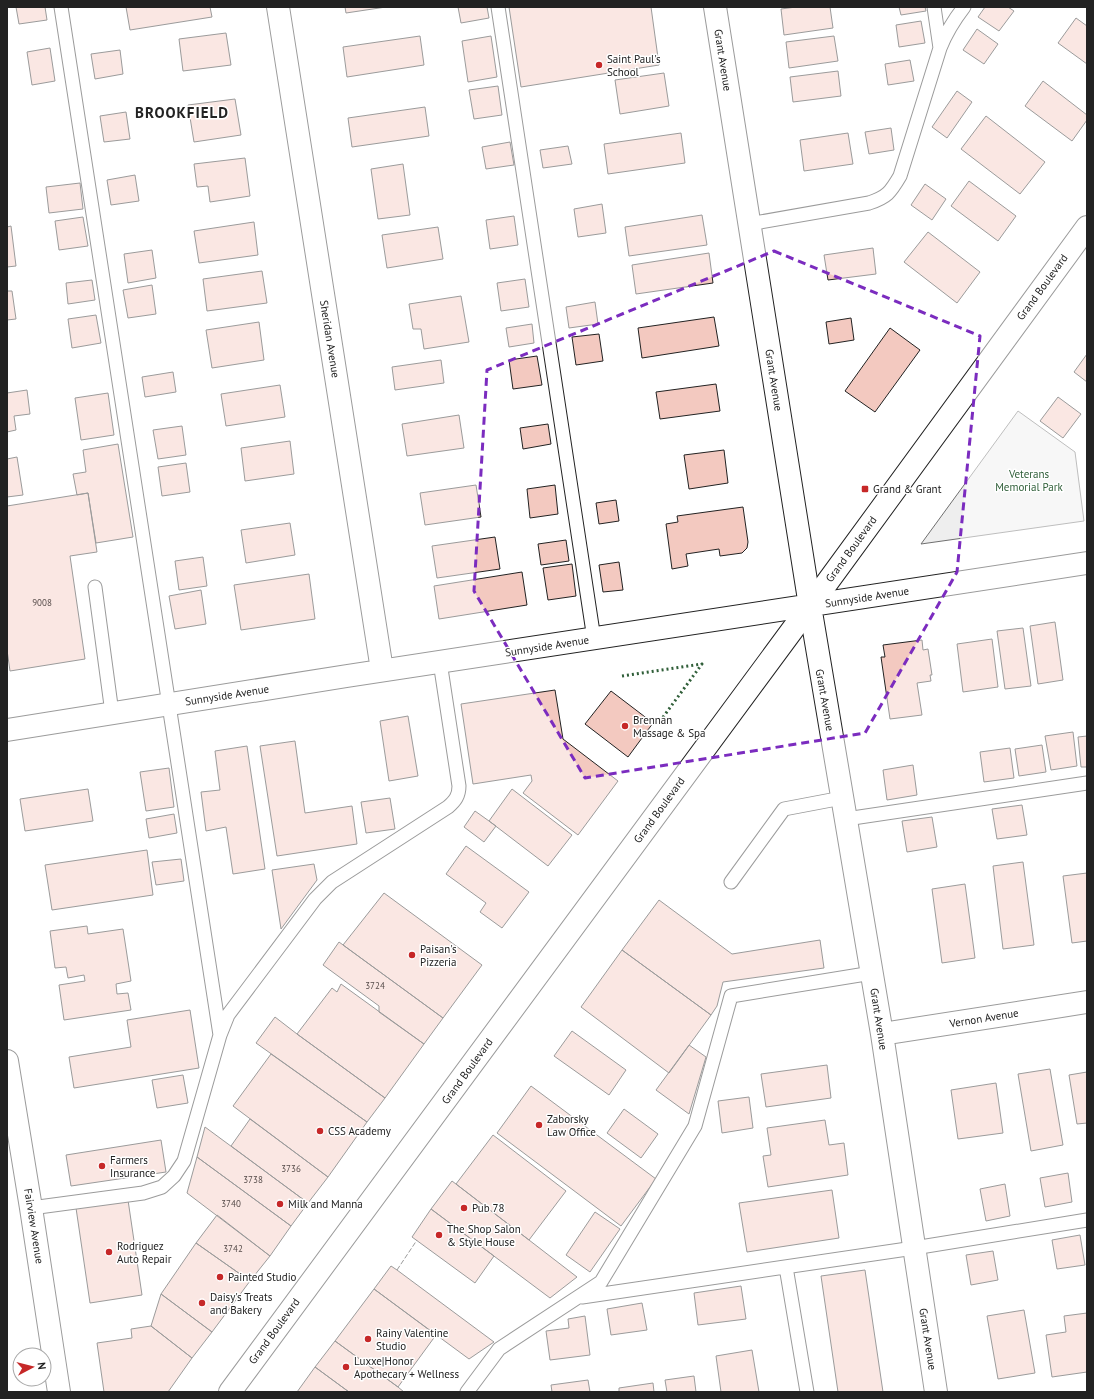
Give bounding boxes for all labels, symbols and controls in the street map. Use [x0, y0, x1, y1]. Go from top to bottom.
street label: Grant Avenue [711, 28, 735, 92]
place label: Saint Paul's School [607, 52, 661, 79]
marker: Saint Paul's School [594, 60, 604, 70]
district label: BROOKFIELD [135, 103, 229, 122]
street label: Grand Boulevard [1013, 251, 1071, 323]
street label: Sheridan Avenue [317, 299, 343, 379]
street label: Grant Avenue [762, 348, 786, 412]
park label: Veterans Memorial Park [995, 467, 1064, 494]
place label: Grand & Grant [873, 482, 942, 496]
marker: Grand & Grant [860, 484, 870, 494]
street label: Grand Boulevard [822, 513, 880, 585]
street label: Sunnyside Avenue [824, 583, 910, 611]
house number: 9008 [32, 597, 52, 608]
street label: Sunnyside Avenue [504, 632, 590, 660]
street label: Grant Avenue [813, 668, 837, 732]
street label: Sunnyside Avenue [184, 681, 270, 709]
place label: Brennan Massage & Spa [633, 713, 705, 740]
marker: Brennan Massage & Spa [620, 721, 630, 731]
street label: Grand Boulevard [630, 774, 688, 846]
place label: Paisan's Pizzeria [420, 942, 457, 969]
marker: Paisan's Pizzeria [407, 950, 417, 960]
house number: 3724 [365, 980, 385, 991]
street label: Grant Avenue [867, 987, 891, 1051]
street label: Vernon Avenue [947, 1006, 1020, 1031]
street label: Grand Boulevard [438, 1035, 496, 1107]
place label: Zaborsky Law Office [547, 1112, 596, 1139]
marker: Zaborsky Law Office [534, 1120, 544, 1130]
place label: CSS Academy [328, 1124, 392, 1138]
marker: CSS Academy [315, 1126, 325, 1136]
place label: Farmers Insurance [110, 1153, 156, 1180]
marker: Farmers Insurance [97, 1161, 107, 1171]
house number: 3736 [281, 1163, 301, 1174]
house number: 3738 [243, 1174, 263, 1185]
street label: Fairview Avenue [21, 1187, 47, 1265]
place label: Milk and Manna [288, 1197, 363, 1211]
house number: 3740 [221, 1198, 241, 1209]
marker: Milk and Manna [275, 1199, 285, 1209]
place label: Pub 78 [472, 1201, 505, 1215]
marker: Pub 78 [459, 1203, 469, 1213]
place label: The Shop Salon & Style House [447, 1222, 521, 1249]
marker: The Shop Salon & Style House [434, 1230, 444, 1240]
place label: Rodriguez Auto Repair [117, 1239, 172, 1266]
house number: 3742 [223, 1243, 243, 1254]
marker: Rodriguez Auto Repair [104, 1247, 114, 1257]
place label: Painted Studio [228, 1270, 297, 1284]
marker: Painted Studio [215, 1272, 225, 1282]
place label: Daisy's Treats and Bakery [210, 1290, 273, 1317]
street label: Grand Boulevard [245, 1295, 303, 1367]
marker: Daisy's Treats and Bakery [197, 1298, 207, 1308]
street label: Grant Avenue [916, 1307, 940, 1371]
place label: Rainy Valentine Studio [376, 1326, 449, 1353]
marker: Rainy Valentine Studio [363, 1334, 373, 1344]
north arrow [12, 1347, 52, 1387]
place label: Luxxe|Honor Apothecary + Wellness [354, 1354, 459, 1381]
text: N [35, 1361, 49, 1370]
marker: Luxxe|Honor Apothecary + Wellness [341, 1362, 351, 1372]

